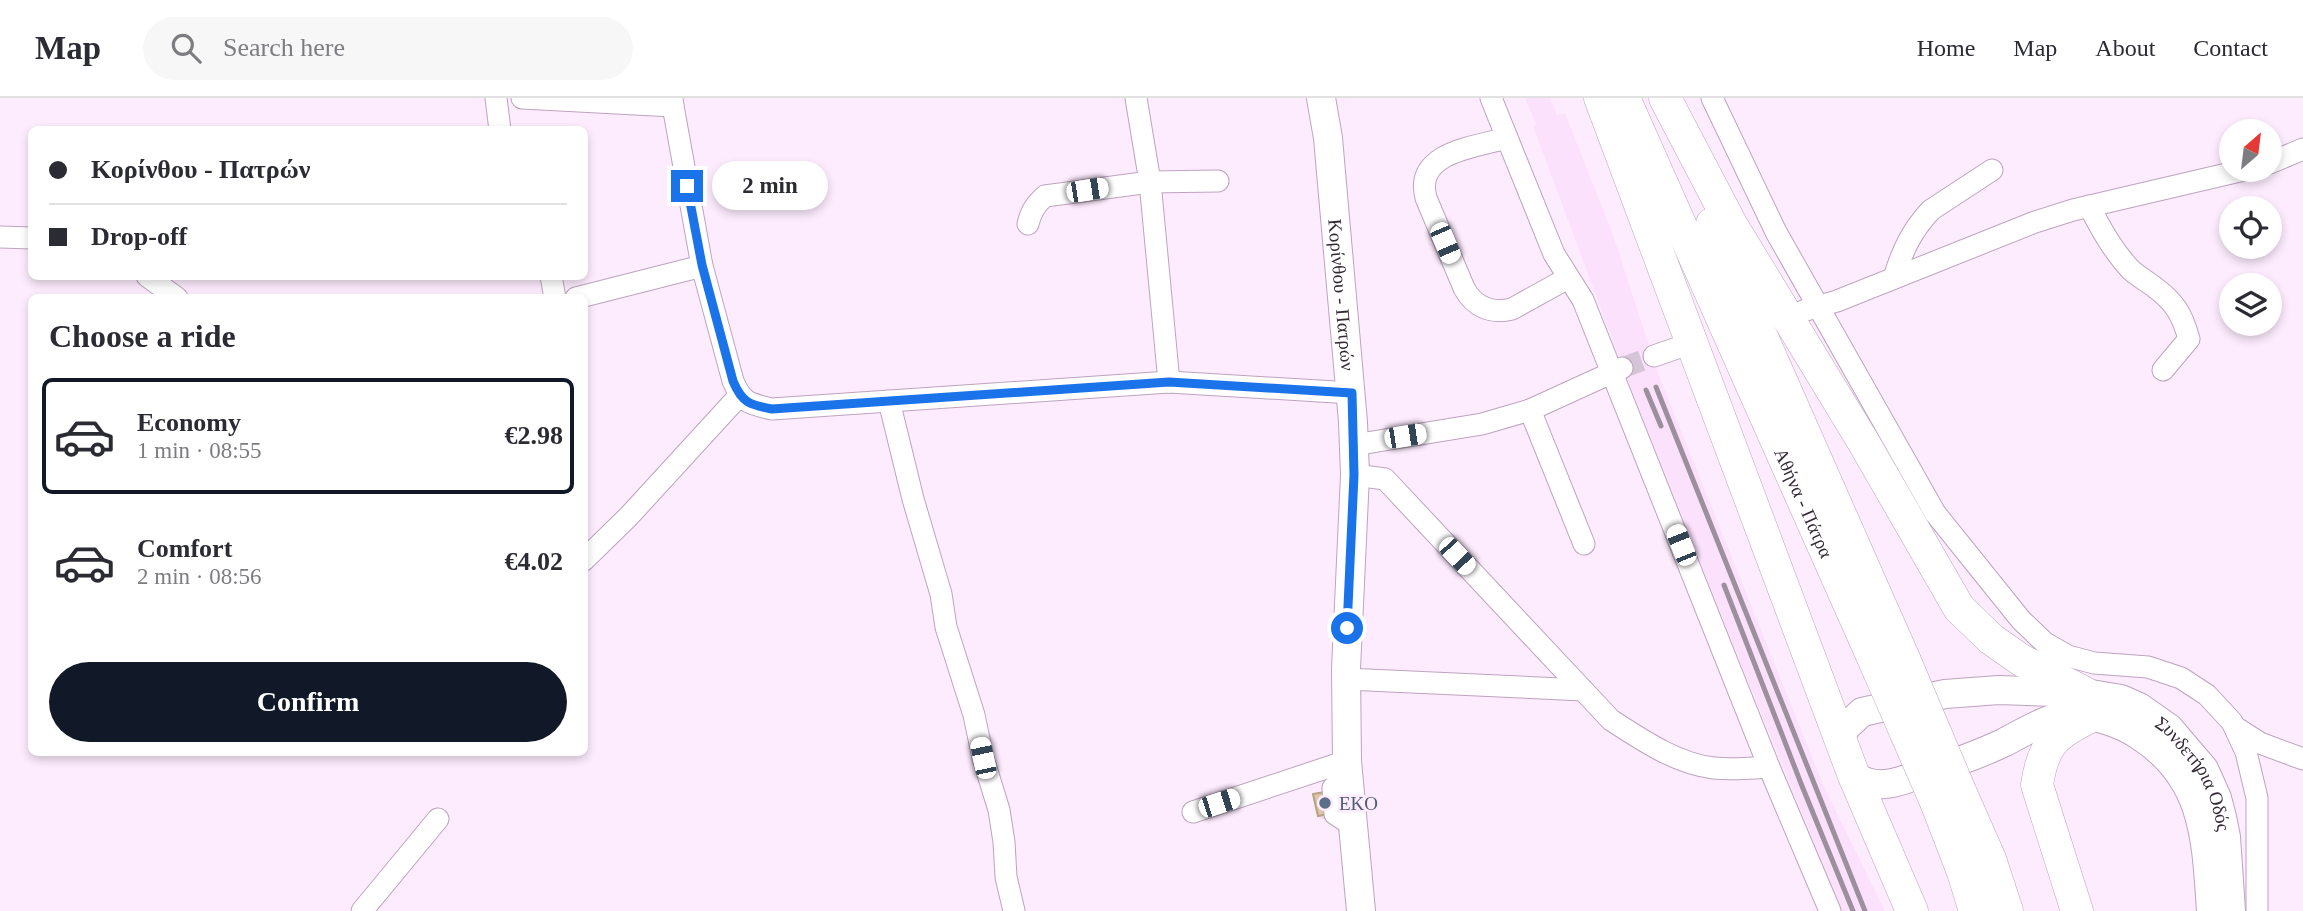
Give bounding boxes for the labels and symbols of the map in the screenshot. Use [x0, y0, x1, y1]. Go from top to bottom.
north arrow [2219, 119, 2282, 182]
callout: 2 min [712, 162, 827, 210]
route end [671, 170, 703, 202]
car [1065, 176, 1110, 204]
street label: Κορίνθου - Πατρών [1324, 218, 1358, 372]
car [1428, 220, 1463, 266]
car [1383, 422, 1428, 450]
street label: Αθήνα - Πάτρα [1770, 445, 1837, 561]
car [1664, 522, 1699, 568]
car [1435, 533, 1480, 579]
route start [1331, 612, 1363, 644]
street label: Συνδετήρια Οδός [2152, 712, 2235, 833]
car [969, 735, 998, 781]
car [1196, 787, 1243, 819]
place label: EKO [1339, 793, 1378, 814]
marker: EKO [1317, 795, 1333, 811]

